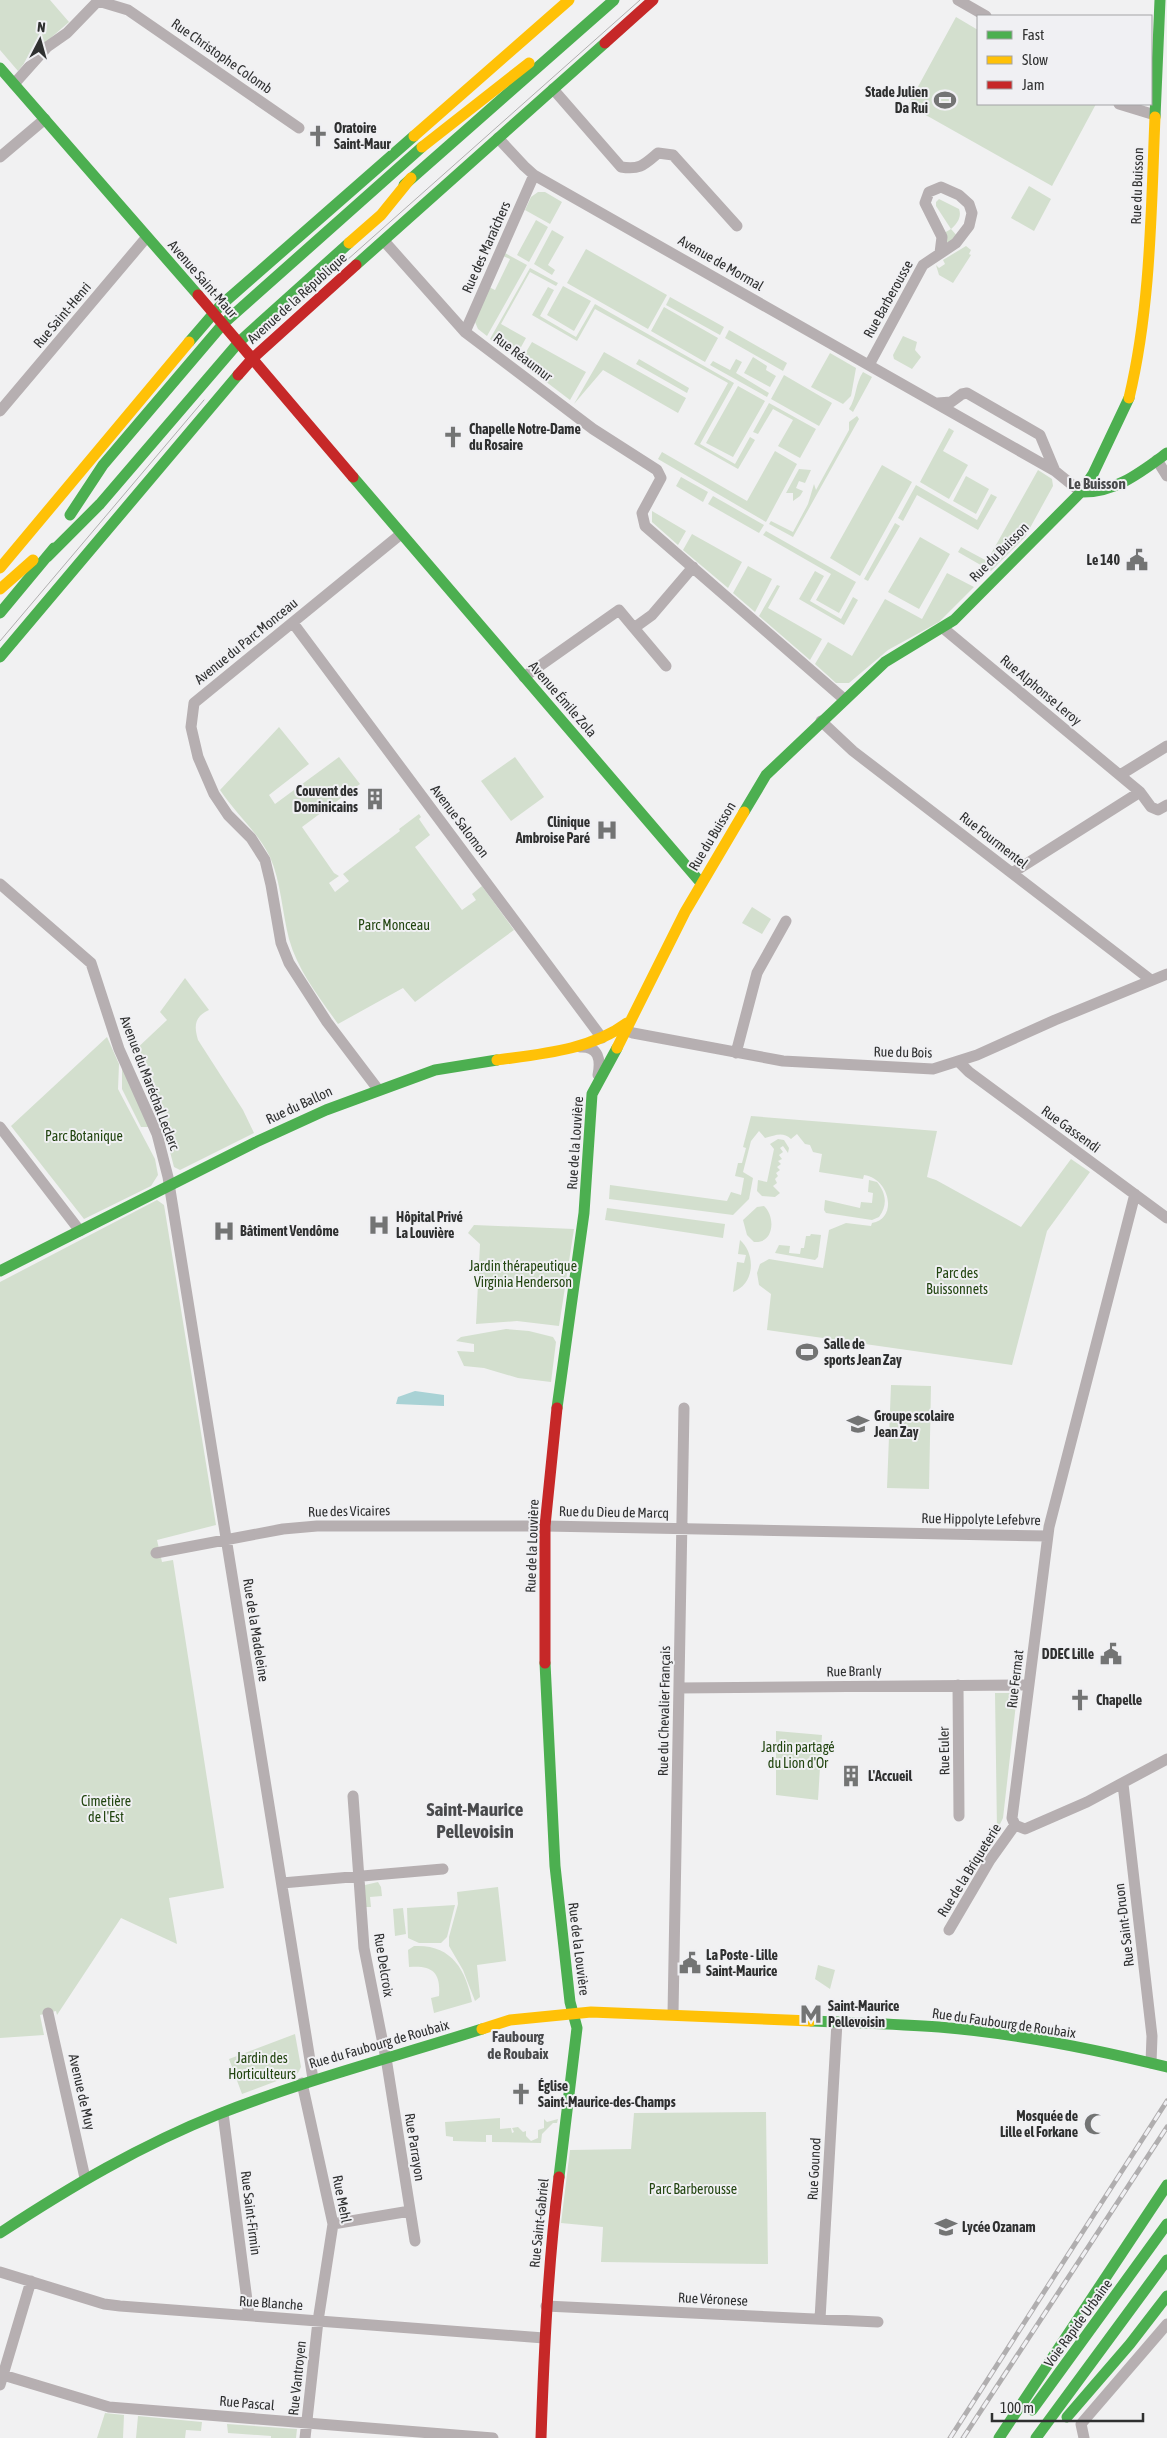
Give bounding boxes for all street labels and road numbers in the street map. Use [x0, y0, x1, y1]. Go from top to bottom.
street label: Rue Christophe Colomb [169, 15, 276, 97]
street label: Rue du Buisson [1128, 147, 1146, 225]
street label: Rue des Maraîchers [459, 199, 513, 295]
street label: Avenue de Mormal [675, 232, 767, 294]
street label: Avenue Saint-Maur [165, 237, 242, 322]
street label: Avenue de la République [244, 249, 350, 347]
street label: Rue Barberousse [860, 257, 916, 341]
street label: Rue Saint-Henri [30, 279, 94, 351]
street label: Rue Réaumur [490, 330, 556, 385]
street label: Rue du Buisson [966, 519, 1032, 585]
street label: Avenue du Parc Monceau [191, 595, 301, 687]
street label: Rue Alphonse Leroy [997, 651, 1085, 729]
street label: Avenue Émile Zola [526, 658, 600, 740]
street label: Avenue Salomon [428, 782, 492, 860]
street label: Rue du Buisson [685, 799, 739, 873]
street label: Rue Fourmentel [957, 808, 1031, 872]
street label: Avenue du Maréchal Leclerc [117, 1014, 183, 1153]
street label: Rue du Bois [873, 1043, 933, 1061]
street label: Rue du Ballon [263, 1083, 335, 1127]
street label: Rue de la Louvière [564, 1096, 586, 1190]
street label: Rue Gassendi [1038, 1102, 1104, 1156]
street label: Rue de la Louvière [522, 1499, 542, 1593]
street label: Rue des Vicaires [308, 1502, 390, 1520]
street label: Rue du Dieu de Marcq [559, 1503, 669, 1521]
street label: Rue Hippolyte Lefebvre [921, 1510, 1041, 1528]
street label: Rue de la Madeleine [240, 1577, 272, 1683]
street label: Rue du Chevalier Français [655, 1646, 673, 1776]
street label: Rue Fermat [1003, 1649, 1027, 1709]
street label: Rue Branly [826, 1663, 882, 1679]
street label: Rue Euler [936, 1726, 952, 1776]
street label: Rue de la Briqueterie [934, 1820, 1004, 1920]
street label: Rue Saint-Druon [1111, 1882, 1137, 1968]
street label: Rue de la Louvière [565, 1902, 593, 1996]
street label: Rue Delcroix [371, 1932, 397, 1998]
street label: Rue du Faubourg de Roubaix [931, 2005, 1077, 2041]
street label: Rue du Faubourg de Roubaix [307, 2016, 451, 2072]
street label: Avenue de Muy [65, 2052, 99, 2132]
street label: Rue Parrayon [402, 2112, 428, 2182]
street label: Rue Gounod [804, 2137, 824, 2201]
street label: Rue Saint-Firmin [238, 2170, 264, 2256]
street label: Rue Mehl [330, 2174, 355, 2224]
street label: Rue Saint-Gabriel [526, 2177, 552, 2269]
street label: Voie Rapide Urbaine [1041, 2276, 1115, 2370]
street label: Rue Véronese [678, 2289, 748, 2309]
street label: Rue Blanche [239, 2293, 303, 2313]
street label: Rue Vantroyen [285, 2340, 309, 2416]
street label: Rue Pascal [219, 2393, 276, 2413]

